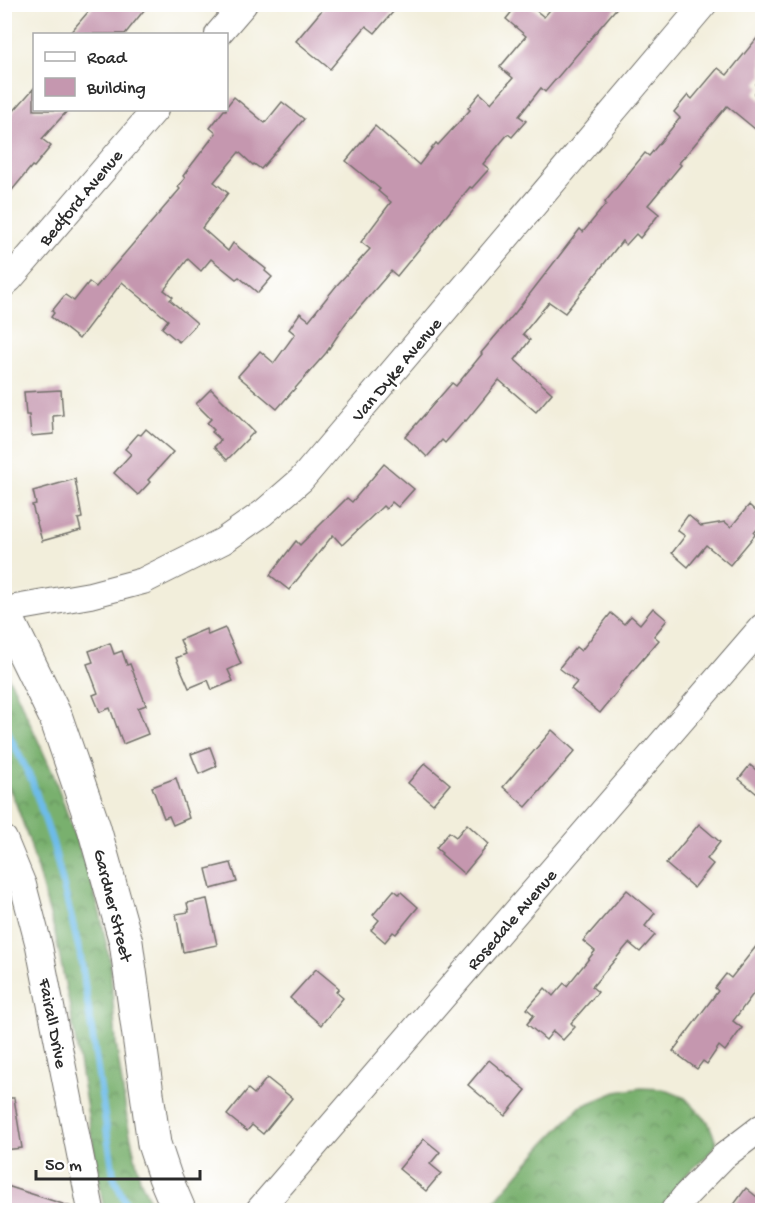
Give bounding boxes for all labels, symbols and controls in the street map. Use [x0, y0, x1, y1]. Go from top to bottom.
legend [33, 33, 228, 111]
text: Road [87, 49, 128, 70]
text: Building [86, 79, 146, 100]
street label: Bedford Avenue [35, 146, 129, 252]
street label: Van Dyke Avenue [348, 314, 448, 428]
street label: Gardner Street [88, 847, 136, 965]
street label: Rosedale Avenue [463, 865, 563, 975]
street label: Fairall Drive [32, 976, 71, 1071]
scale bar [36, 1143, 200, 1181]
text: 50 m [45, 1156, 82, 1177]

